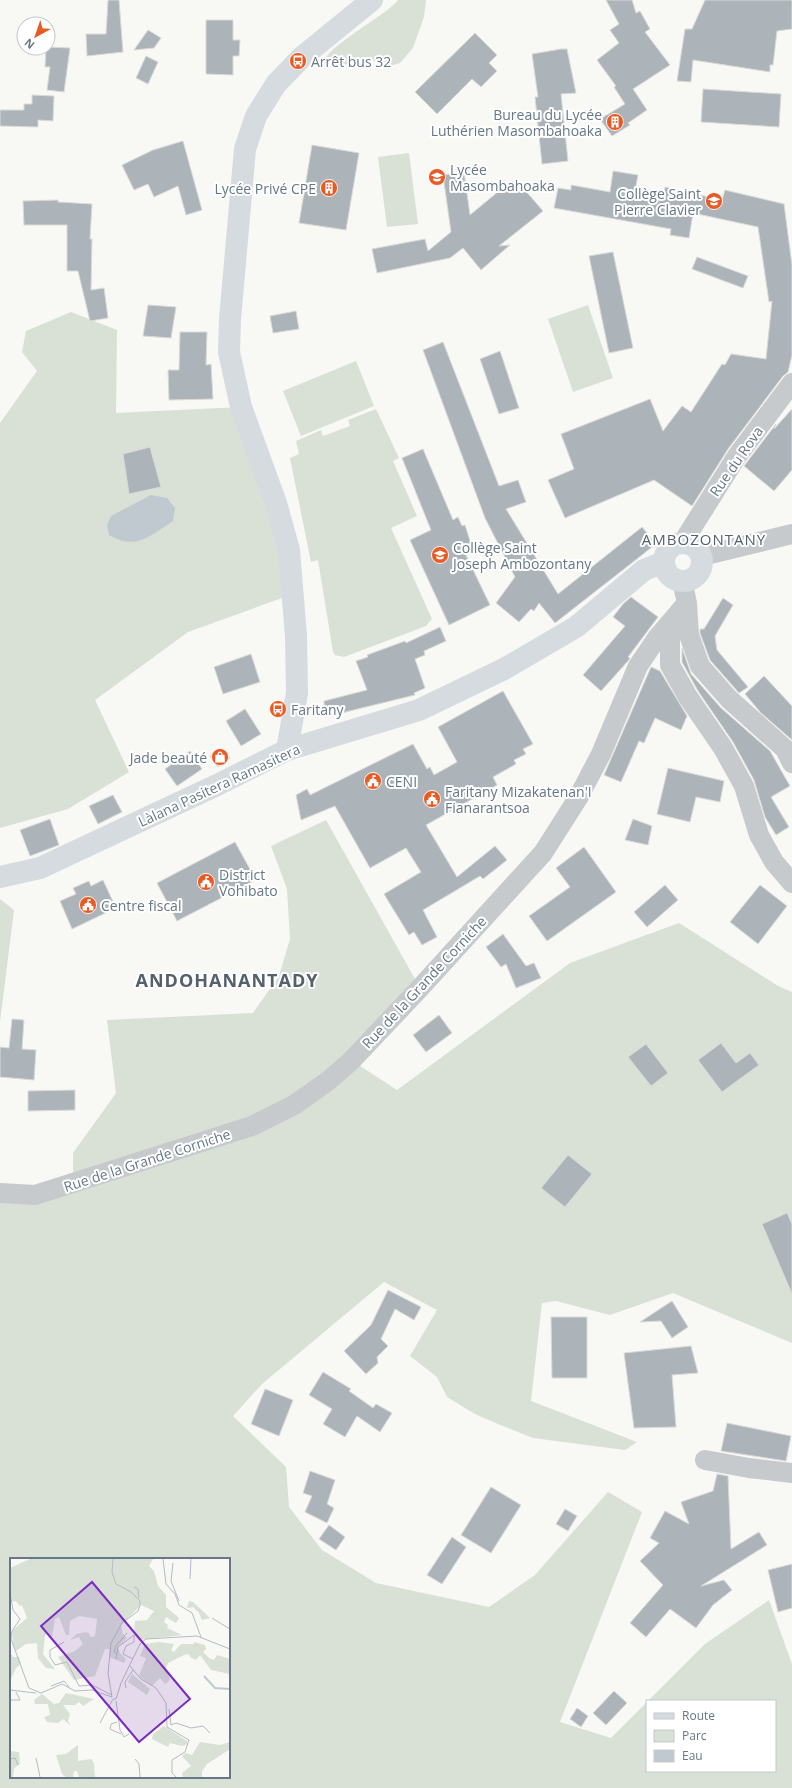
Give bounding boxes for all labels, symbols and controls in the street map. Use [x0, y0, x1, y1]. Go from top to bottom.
north arrow [16, 16, 56, 56]
text: N [21, 35, 38, 53]
bus stop icon: Arrêt bus 32 [288, 51, 308, 71]
place label: Arrêt bus 32 [311, 52, 391, 71]
place label: Bureau du Lycée Luthérien Masombahoaka [431, 105, 602, 140]
building icon: Bureau du Lycée Luthérien Masombahoaka [605, 112, 625, 132]
place label: Lycée Masombahoaka [450, 160, 555, 195]
school or university icon: Lycée Masombahoaka [427, 167, 447, 187]
building icon: Lycée Privé CPE [319, 178, 339, 198]
place label: Lycée Privé CPE [214, 179, 316, 198]
place label: Collège Saint Pierre Clavier [614, 184, 701, 219]
school or university icon: Collège Saint Pierre Clavier [704, 191, 724, 211]
street label: Rue du Rova [705, 422, 767, 500]
district label: AMBOZONTANY [642, 529, 766, 549]
place label: Collège Saint Joseph Ambozontany [451, 538, 592, 573]
school or university icon: Collège Saint Joseph Ambozontany [430, 545, 450, 565]
bus stop icon: Faritany [268, 699, 288, 719]
place label: Faritany [291, 700, 345, 719]
street label: Làlana Pasitera Ramasitera [135, 739, 303, 831]
shop icon: Jade beauté [210, 747, 230, 767]
place label: Jade beauté [128, 748, 207, 767]
public building icon: CENI [363, 771, 383, 791]
place label: CENI [386, 772, 417, 791]
place label: Faritany Mizakatenan'I Fianarantsoa [445, 782, 592, 817]
public building icon: Faritany Mizakatenan'I Fianarantsoa [422, 789, 442, 809]
place label: District Vohibato [219, 865, 278, 900]
public building icon: District Vohibato [196, 872, 216, 892]
public building icon: Centre fiscal [78, 895, 98, 915]
place label: Centre fiscal [101, 896, 181, 915]
street label: Rue de la Grande Corniche [358, 912, 490, 1052]
district label: ANDOHANANTADY [136, 968, 318, 992]
street label: Rue de la Grande Corniche [61, 1124, 233, 1196]
inset map [10, 1558, 230, 1778]
legend [646, 1700, 776, 1772]
text: Route [682, 1707, 715, 1724]
text: Parc [682, 1727, 707, 1744]
text: Eau [682, 1747, 703, 1764]

